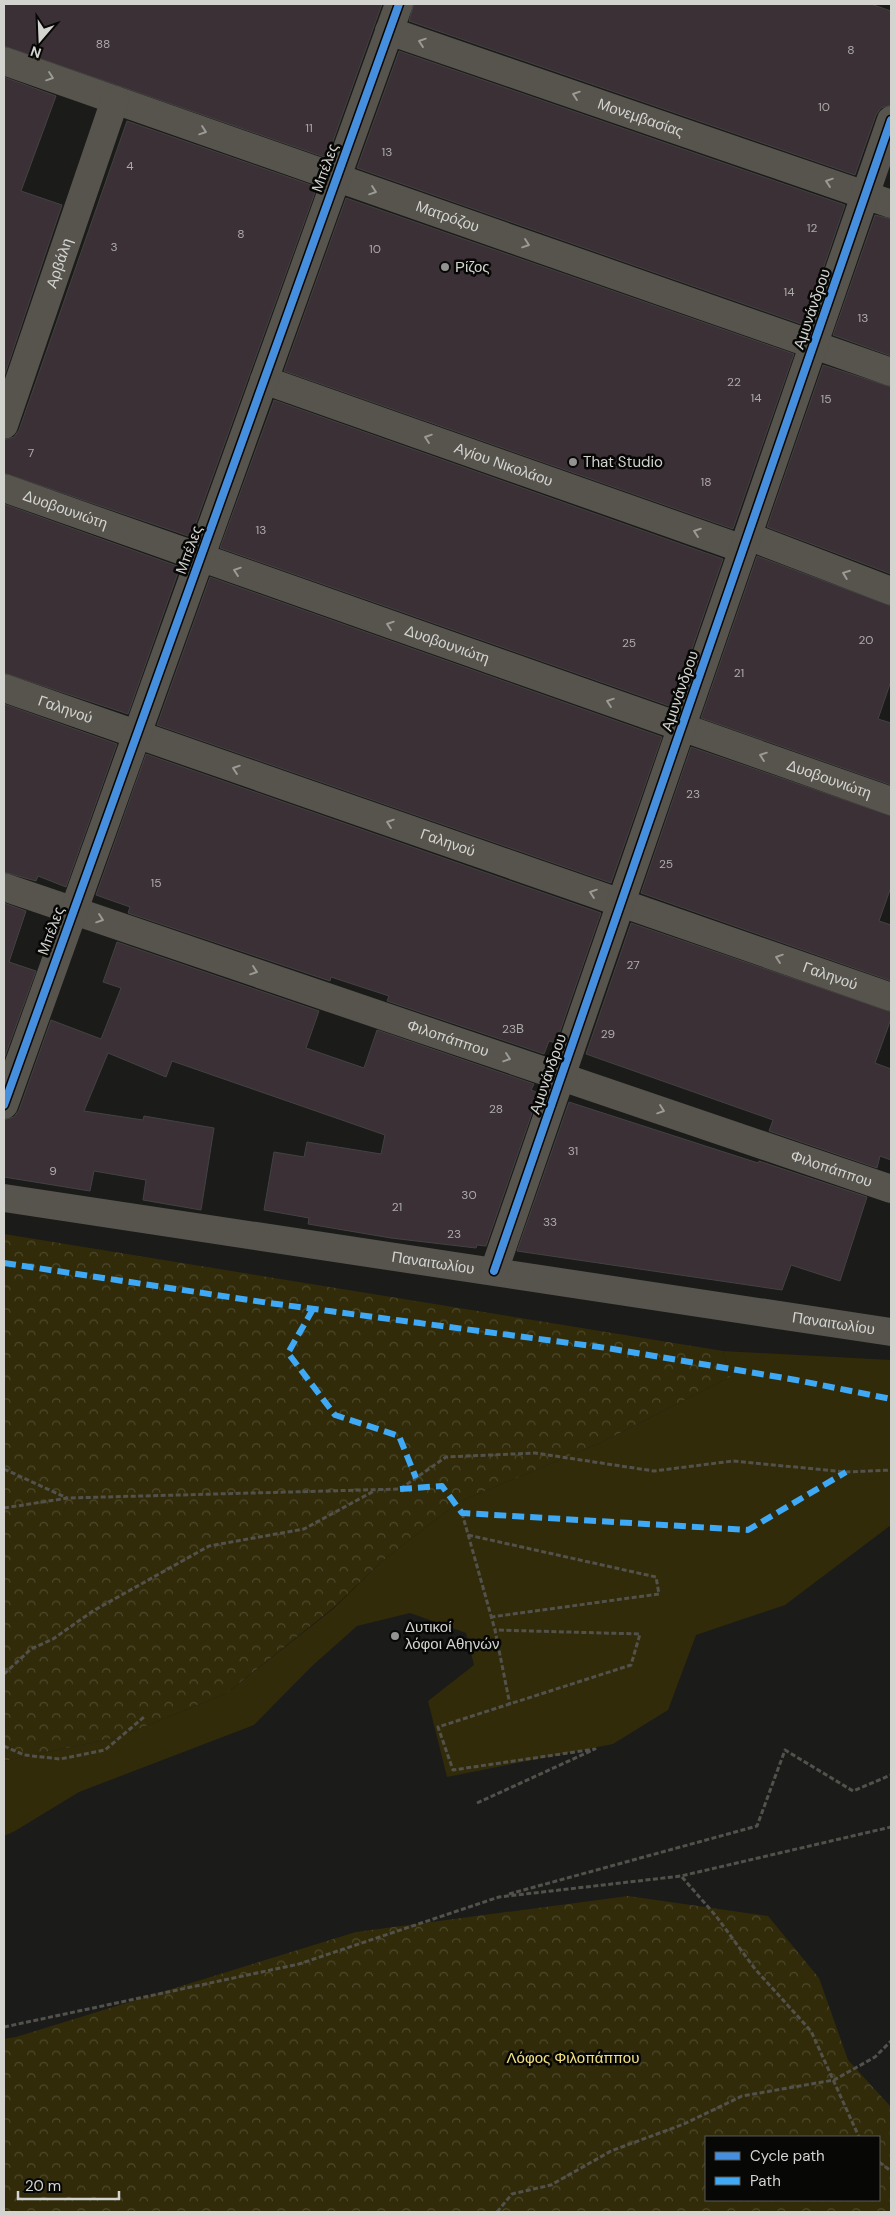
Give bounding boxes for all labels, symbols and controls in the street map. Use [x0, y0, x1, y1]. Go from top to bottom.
north arrow [15, 15, 65, 65]
house number: 88 [96, 36, 110, 52]
one-way arrow [418, 38, 427, 48]
text: N [28, 42, 44, 62]
house number: 8 [847, 42, 855, 58]
one-way arrow [45, 71, 53, 81]
one-way arrow [572, 91, 580, 101]
street label: Μονεμβασίας [595, 94, 686, 142]
house number: 10 [818, 99, 830, 115]
house number: 11 [305, 120, 313, 136]
one-way arrow [198, 125, 207, 135]
street label: Μπέλες [307, 141, 343, 195]
house number: 13 [382, 144, 392, 160]
house number: 4 [126, 158, 134, 174]
one-way arrow [825, 178, 833, 188]
one-way arrow [368, 185, 377, 195]
street label: Ματρόζου [413, 196, 482, 237]
house number: 12 [807, 220, 817, 236]
house number: 8 [237, 226, 245, 242]
street label: Αρβάλη [41, 235, 77, 291]
one-way arrow [521, 238, 530, 248]
house number: 3 [110, 239, 118, 255]
house number: 10 [369, 241, 381, 257]
place label: Ρίζος [455, 257, 490, 277]
marker: Ρίζος [439, 261, 451, 273]
street label: Αμυνάνδρου [789, 266, 835, 352]
house number: 14 [783, 284, 795, 300]
house number: 13 [858, 310, 868, 326]
house number: 22 [727, 374, 741, 390]
house number: 14 [750, 390, 762, 406]
house number: 15 [820, 391, 832, 407]
one-way arrow [425, 434, 433, 444]
street label: Αγίου Νικολάου [452, 438, 556, 491]
house number: 7 [28, 445, 34, 461]
place label: That Studio [583, 452, 663, 472]
marker: That Studio [567, 456, 579, 468]
house number: 18 [700, 474, 712, 490]
street label: Δυοβουνιώτη [20, 485, 110, 534]
house number: 13 [256, 522, 266, 538]
street label: Μπέλες [171, 523, 207, 577]
one-way arrow [694, 528, 702, 538]
one-way arrow [233, 567, 242, 577]
one-way arrow [842, 569, 851, 580]
street label: Δυοβουνιώτη [402, 620, 492, 669]
one-way arrow [387, 621, 395, 631]
house number: 20 [858, 632, 874, 648]
house number: 25 [622, 635, 636, 651]
street label: Αμυνάνδρου [657, 648, 703, 734]
house number: 21 [734, 665, 744, 681]
street label: Γαληνού [35, 691, 96, 728]
one-way arrow [606, 698, 614, 708]
one-way arrow [759, 752, 767, 762]
street label: Δυοβουνιώτη [784, 755, 874, 803]
one-way arrow [232, 765, 241, 775]
house number: 23 [686, 786, 700, 802]
one-way arrow [386, 819, 394, 829]
street label: Γαληνού [418, 824, 478, 861]
house number: 25 [659, 856, 673, 872]
house number: 15 [150, 875, 162, 891]
one-way arrow [589, 889, 597, 899]
street label: Μπέλες [33, 904, 69, 958]
one-way arrow [95, 913, 104, 923]
one-way arrow [775, 954, 784, 964]
house number: 27 [626, 957, 640, 973]
street label: Γαληνού [800, 957, 860, 995]
one-way arrow [249, 965, 257, 975]
street label: Φιλοπάππου [404, 1015, 492, 1061]
house number: 23Β [502, 1021, 524, 1037]
house number: 29 [601, 1026, 615, 1042]
street label: Αμυνάνδρου [525, 1031, 571, 1117]
one-way arrow [502, 1052, 511, 1062]
house number: 28 [489, 1101, 503, 1117]
one-way arrow [656, 1104, 664, 1114]
house number: 31 [568, 1143, 578, 1159]
street label: Φιλοπάππου [788, 1145, 875, 1192]
house number: 9 [49, 1163, 57, 1179]
house number: 30 [461, 1187, 477, 1203]
house number: 21 [392, 1199, 402, 1215]
house number: 33 [543, 1214, 557, 1230]
house number: 23 [447, 1226, 461, 1242]
street label: Παναιτωλίου [390, 1247, 476, 1279]
street label: Παναιτωλίου [791, 1307, 876, 1339]
place label: Δυτικοί λόφοι Αθηνών [405, 1617, 499, 1654]
marker: Δυτικοί λόφοι Αθηνών [389, 1630, 401, 1642]
park label: Λόφος Φιλοπάππου [507, 2048, 639, 2068]
legend [705, 2136, 880, 2201]
text: Cycle path [750, 2146, 825, 2166]
scale bar [18, 2168, 119, 2200]
text: Path [750, 2171, 781, 2191]
text: 20 m [25, 2176, 61, 2196]

